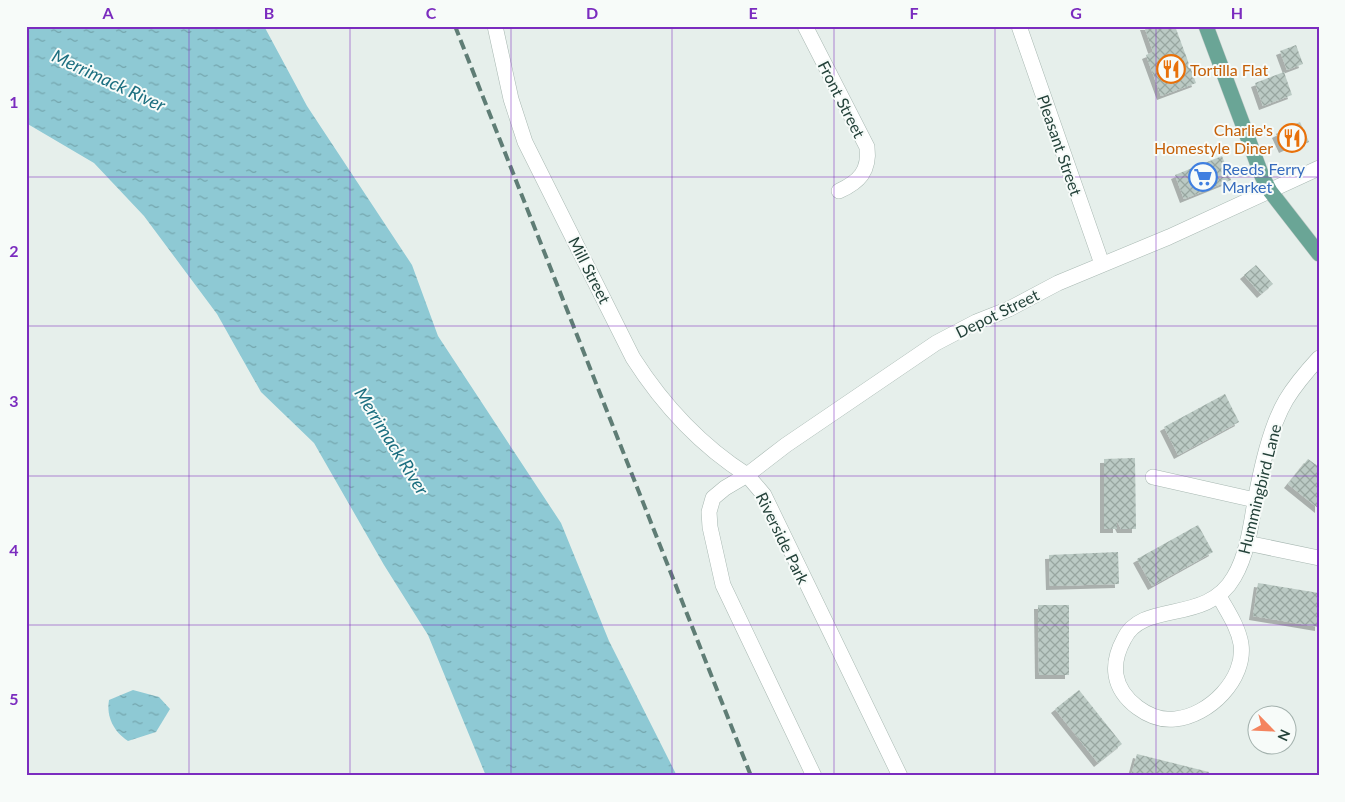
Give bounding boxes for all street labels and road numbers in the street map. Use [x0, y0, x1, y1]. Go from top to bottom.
street label: Front Street [815, 57, 870, 141]
street label: Pleasant Street [1034, 92, 1086, 198]
street label: Mill Street [565, 233, 615, 307]
street label: Depot Street [952, 285, 1042, 341]
street label: Hummingbird Lane [1234, 422, 1284, 556]
street label: Riverside Park [753, 489, 814, 588]

